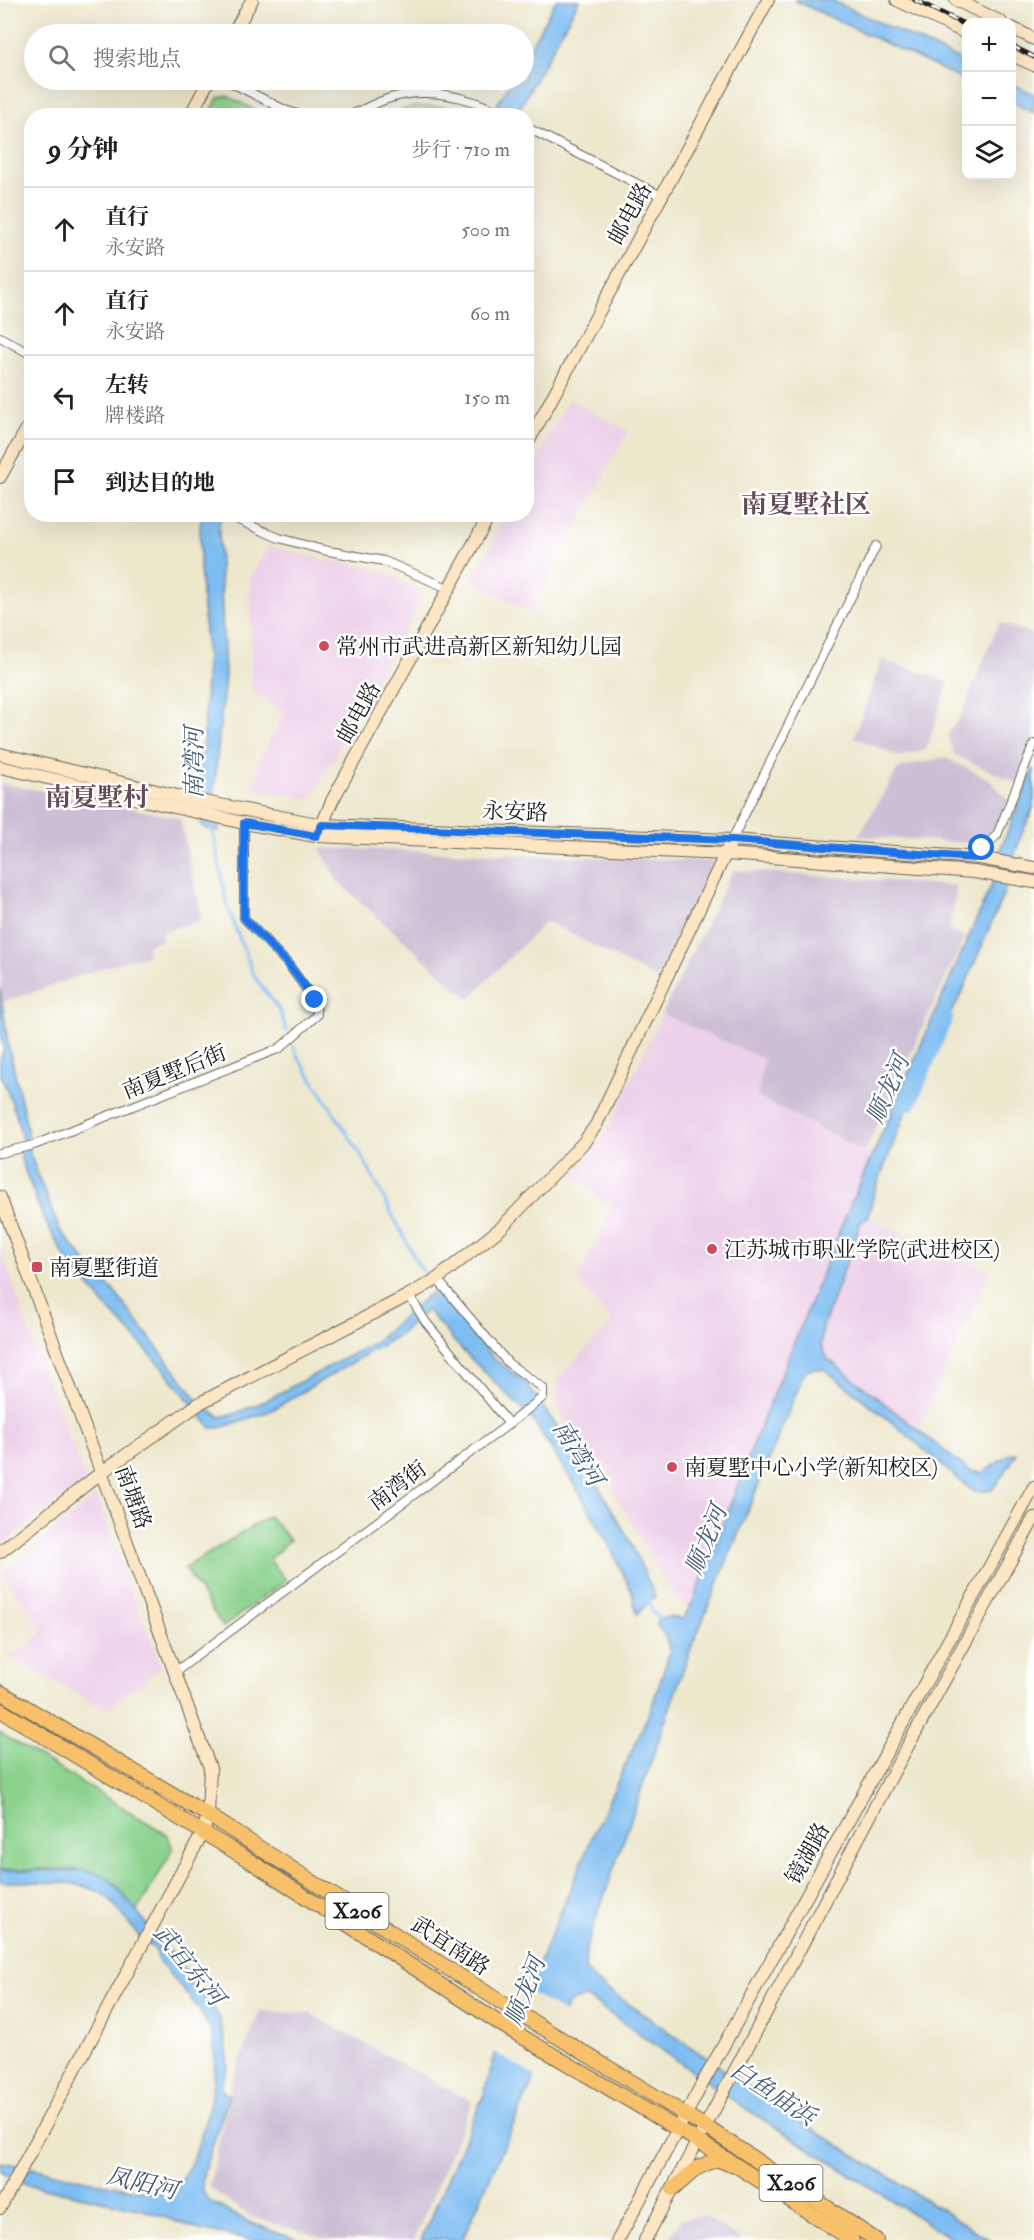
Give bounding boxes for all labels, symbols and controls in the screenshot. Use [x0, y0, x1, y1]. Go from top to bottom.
map controls [962, 18, 1016, 180]
button: + [962, 18, 1016, 72]
search box [24, 24, 534, 90]
icon: search [45, 41, 78, 74]
text: 搜索地点 [93, 45, 181, 73]
button: − [962, 72, 1016, 126]
button: layers [962, 126, 1016, 180]
text: 9 分钟 [48, 134, 119, 166]
text: 步行 · 710 m [411, 137, 510, 162]
street label: 邮电路 [602, 178, 658, 249]
text: 直行 [105, 203, 149, 231]
icon: ahead [48, 213, 81, 246]
text: 500 m [461, 217, 510, 242]
text: 永安路 [105, 235, 165, 260]
text: 直行 [105, 287, 149, 315]
icon: ahead [48, 297, 81, 330]
text: 60 m [470, 301, 510, 326]
text: 永安路 [105, 319, 165, 344]
text: 左转 [105, 371, 149, 399]
icon: left [48, 381, 81, 414]
text: 150 m [464, 385, 510, 410]
text: 牌楼路 [105, 403, 165, 428]
icon: arrive [48, 465, 81, 498]
text: 到达目的地 [105, 469, 215, 497]
district label: 南夏墅社区 [741, 489, 871, 521]
place label: 常州市武进高新区新知幼儿园 [336, 633, 622, 661]
marker: 常州市武进高新区新知幼儿园 [317, 639, 331, 653]
street label: 邮电路 [331, 677, 387, 748]
water label: 南湾河 [179, 723, 210, 799]
district label: 南夏墅村 [45, 782, 149, 814]
street label: 永安路 [481, 797, 548, 827]
route start [968, 834, 994, 860]
route end [301, 986, 327, 1012]
street label: 南夏墅后街 [118, 1038, 231, 1106]
water label: 顺龙河 [860, 1046, 918, 1128]
place label: 江苏城市职业学院(武进校区) [724, 1236, 1000, 1264]
marker: 江苏城市职业学院(武进校区) [705, 1242, 719, 1256]
place label: 南夏墅街道 [49, 1254, 159, 1282]
marker: 南夏墅街道 [30, 1260, 44, 1274]
water label: 南湾河 [545, 1415, 612, 1495]
place label: 南夏墅中心小学(新知校区) [684, 1454, 938, 1482]
street label: 南湾街 [363, 1455, 432, 1517]
marker: 南夏墅中心小学(新知校区) [665, 1460, 679, 1474]
street label: 南塘路 [109, 1462, 158, 1533]
water label: 顺龙河 [679, 1497, 736, 1579]
street label: 镜湖路 [780, 1818, 836, 1889]
road number: X206 [326, 1893, 388, 1929]
street label: 武宜南路 [406, 1910, 495, 1982]
water label: 武宜东河 [146, 1918, 233, 2015]
water label: 顺龙河 [498, 1948, 554, 2030]
water label: 白鱼庙浜 [724, 2054, 823, 2134]
water label: 凤阳河 [103, 2160, 184, 2208]
road number: X206 [760, 2165, 822, 2201]

